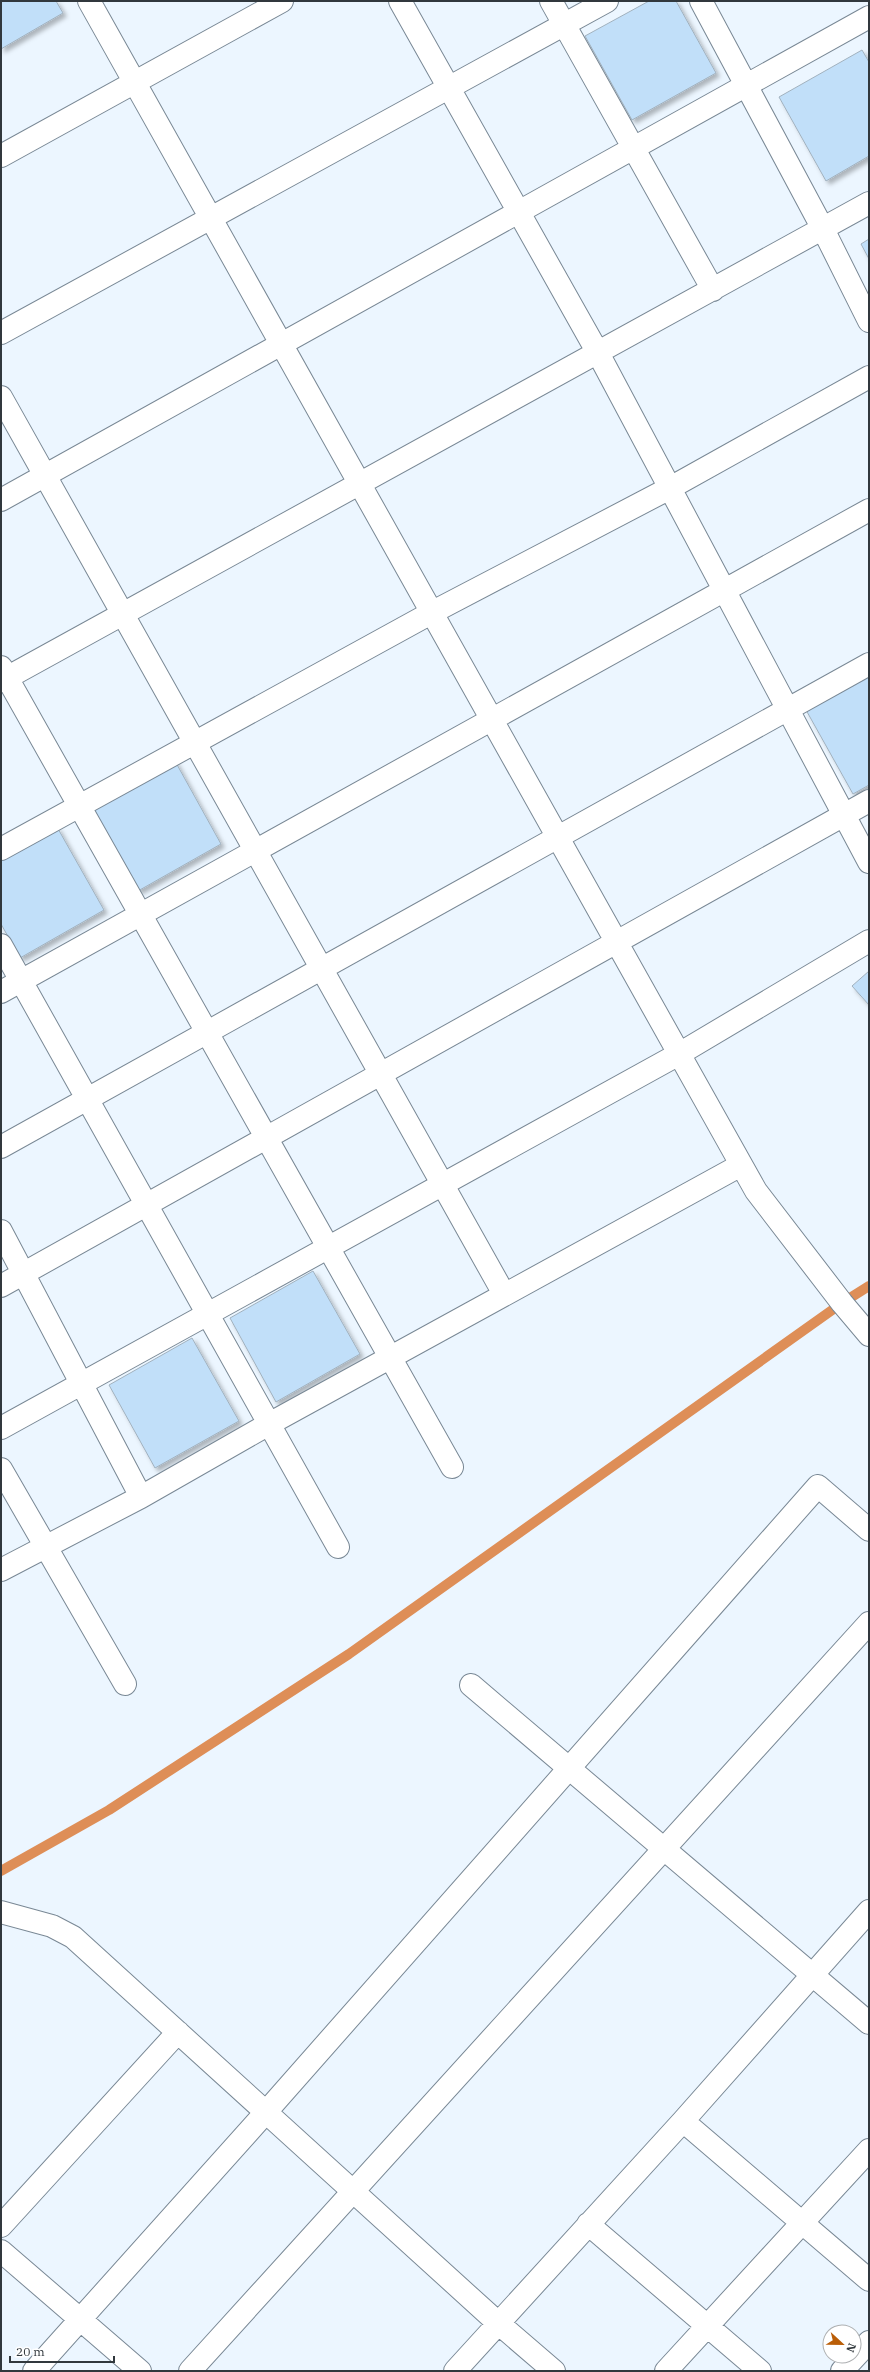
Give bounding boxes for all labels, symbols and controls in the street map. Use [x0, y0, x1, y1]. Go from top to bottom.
north arrow [822, 2324, 862, 2364]
scale bar [10, 2338, 114, 2364]
text: N [843, 2341, 859, 2355]
text: 20 m [16, 2344, 45, 2359]

